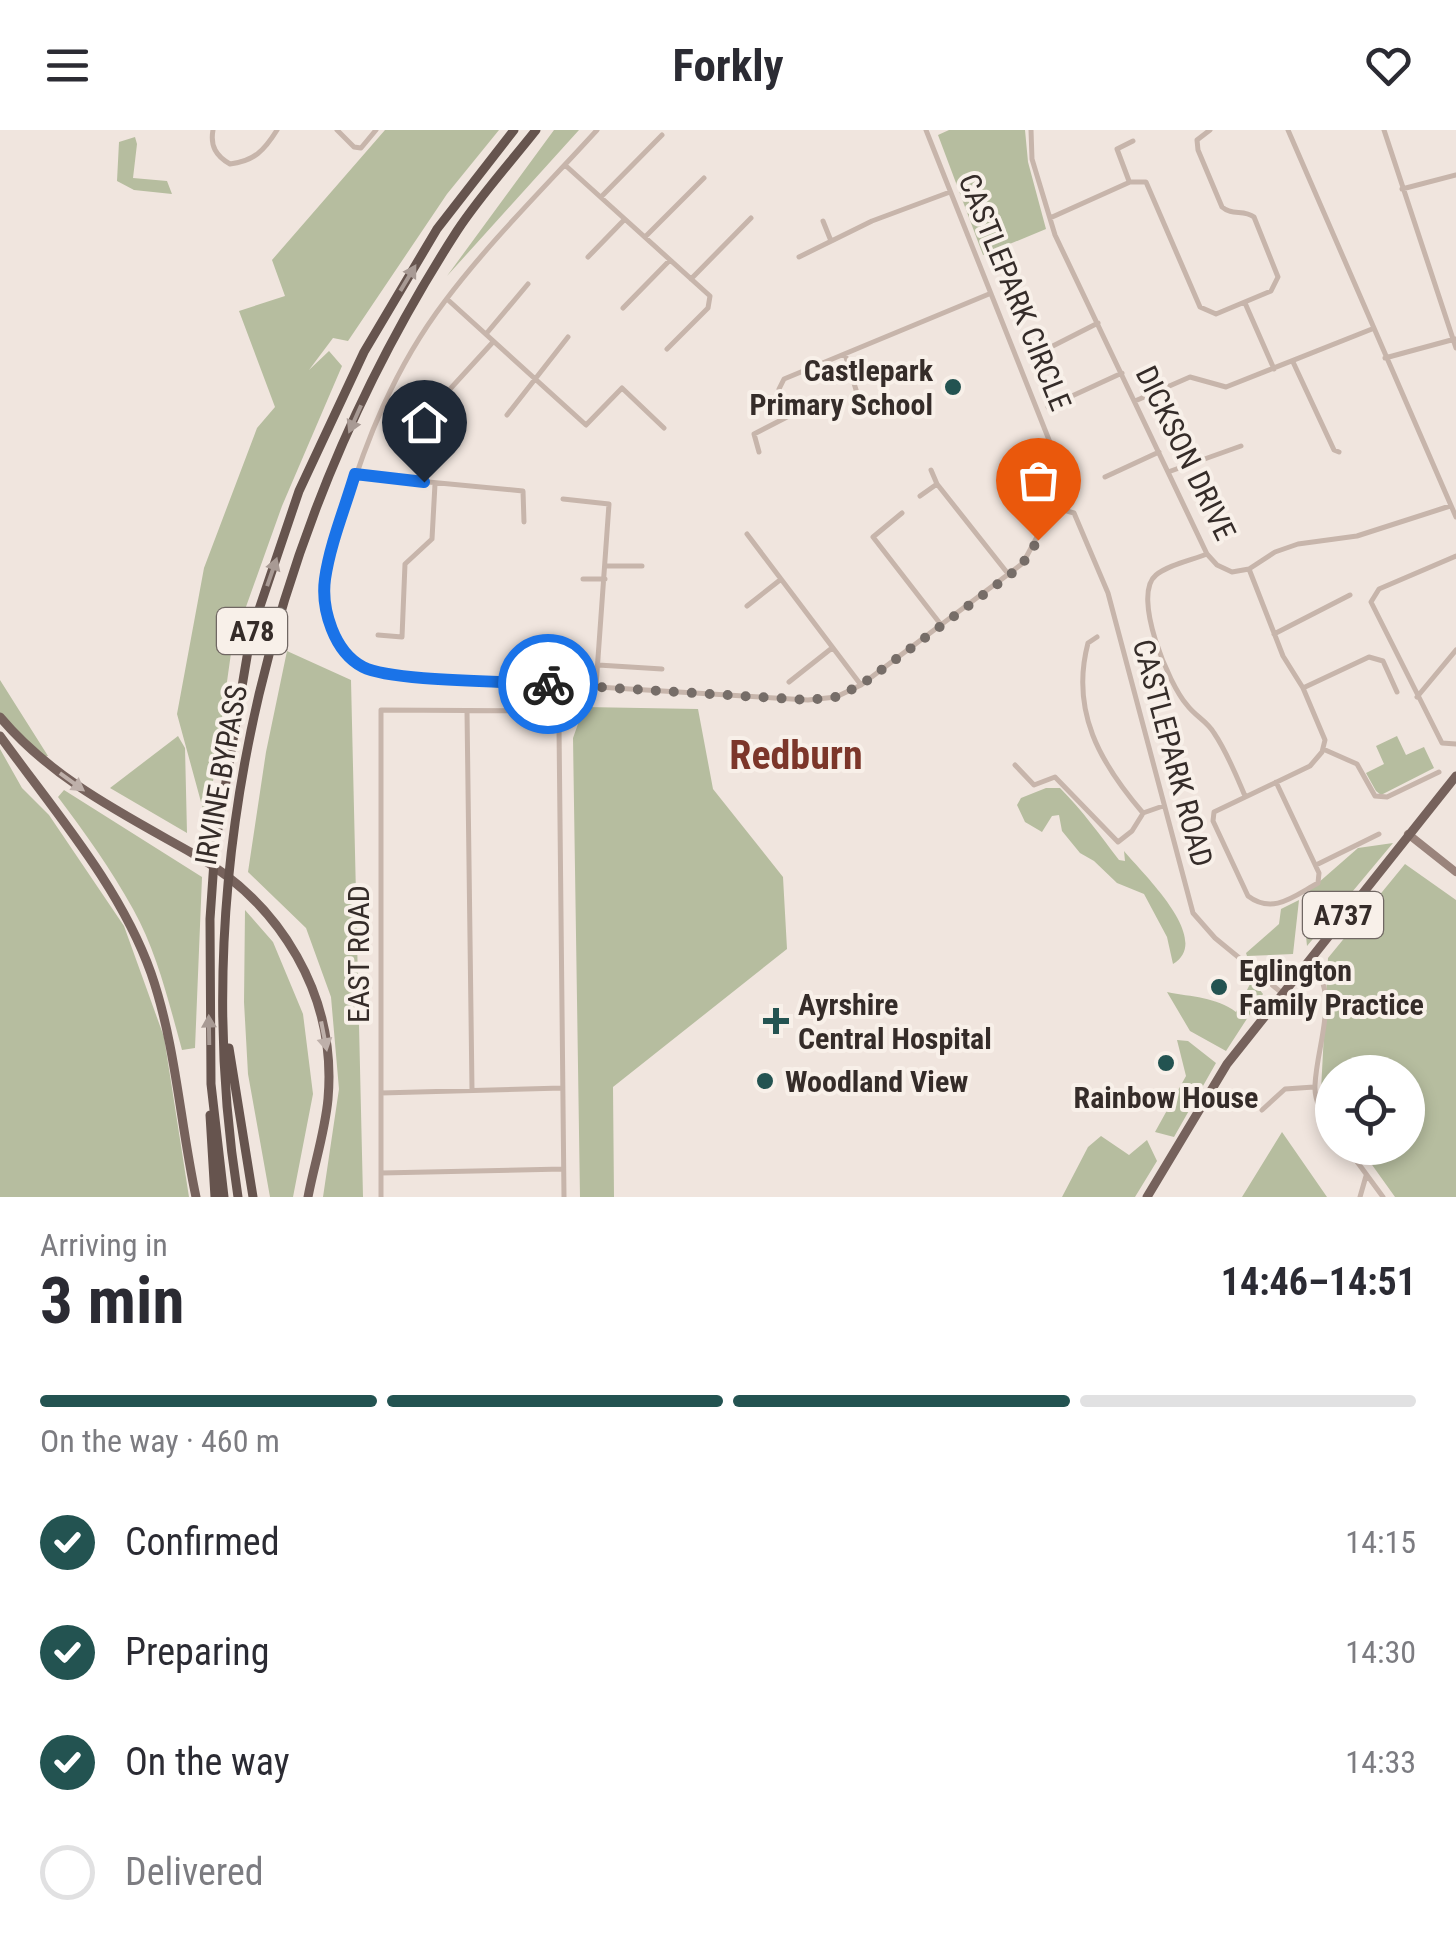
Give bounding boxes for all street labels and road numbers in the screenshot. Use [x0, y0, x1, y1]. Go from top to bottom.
street label: CASTLEPARK CIRCLE [952, 168, 1078, 416]
street label: DICKSON DRIVE [1129, 360, 1243, 546]
road number: A78 [217, 608, 287, 654]
street label: CASTLEPARK ROAD [1126, 636, 1220, 870]
street label: IRVINE BYPASS [188, 682, 254, 868]
street label: EAST ROAD [341, 885, 376, 1023]
road number: A737 [1303, 892, 1383, 938]

